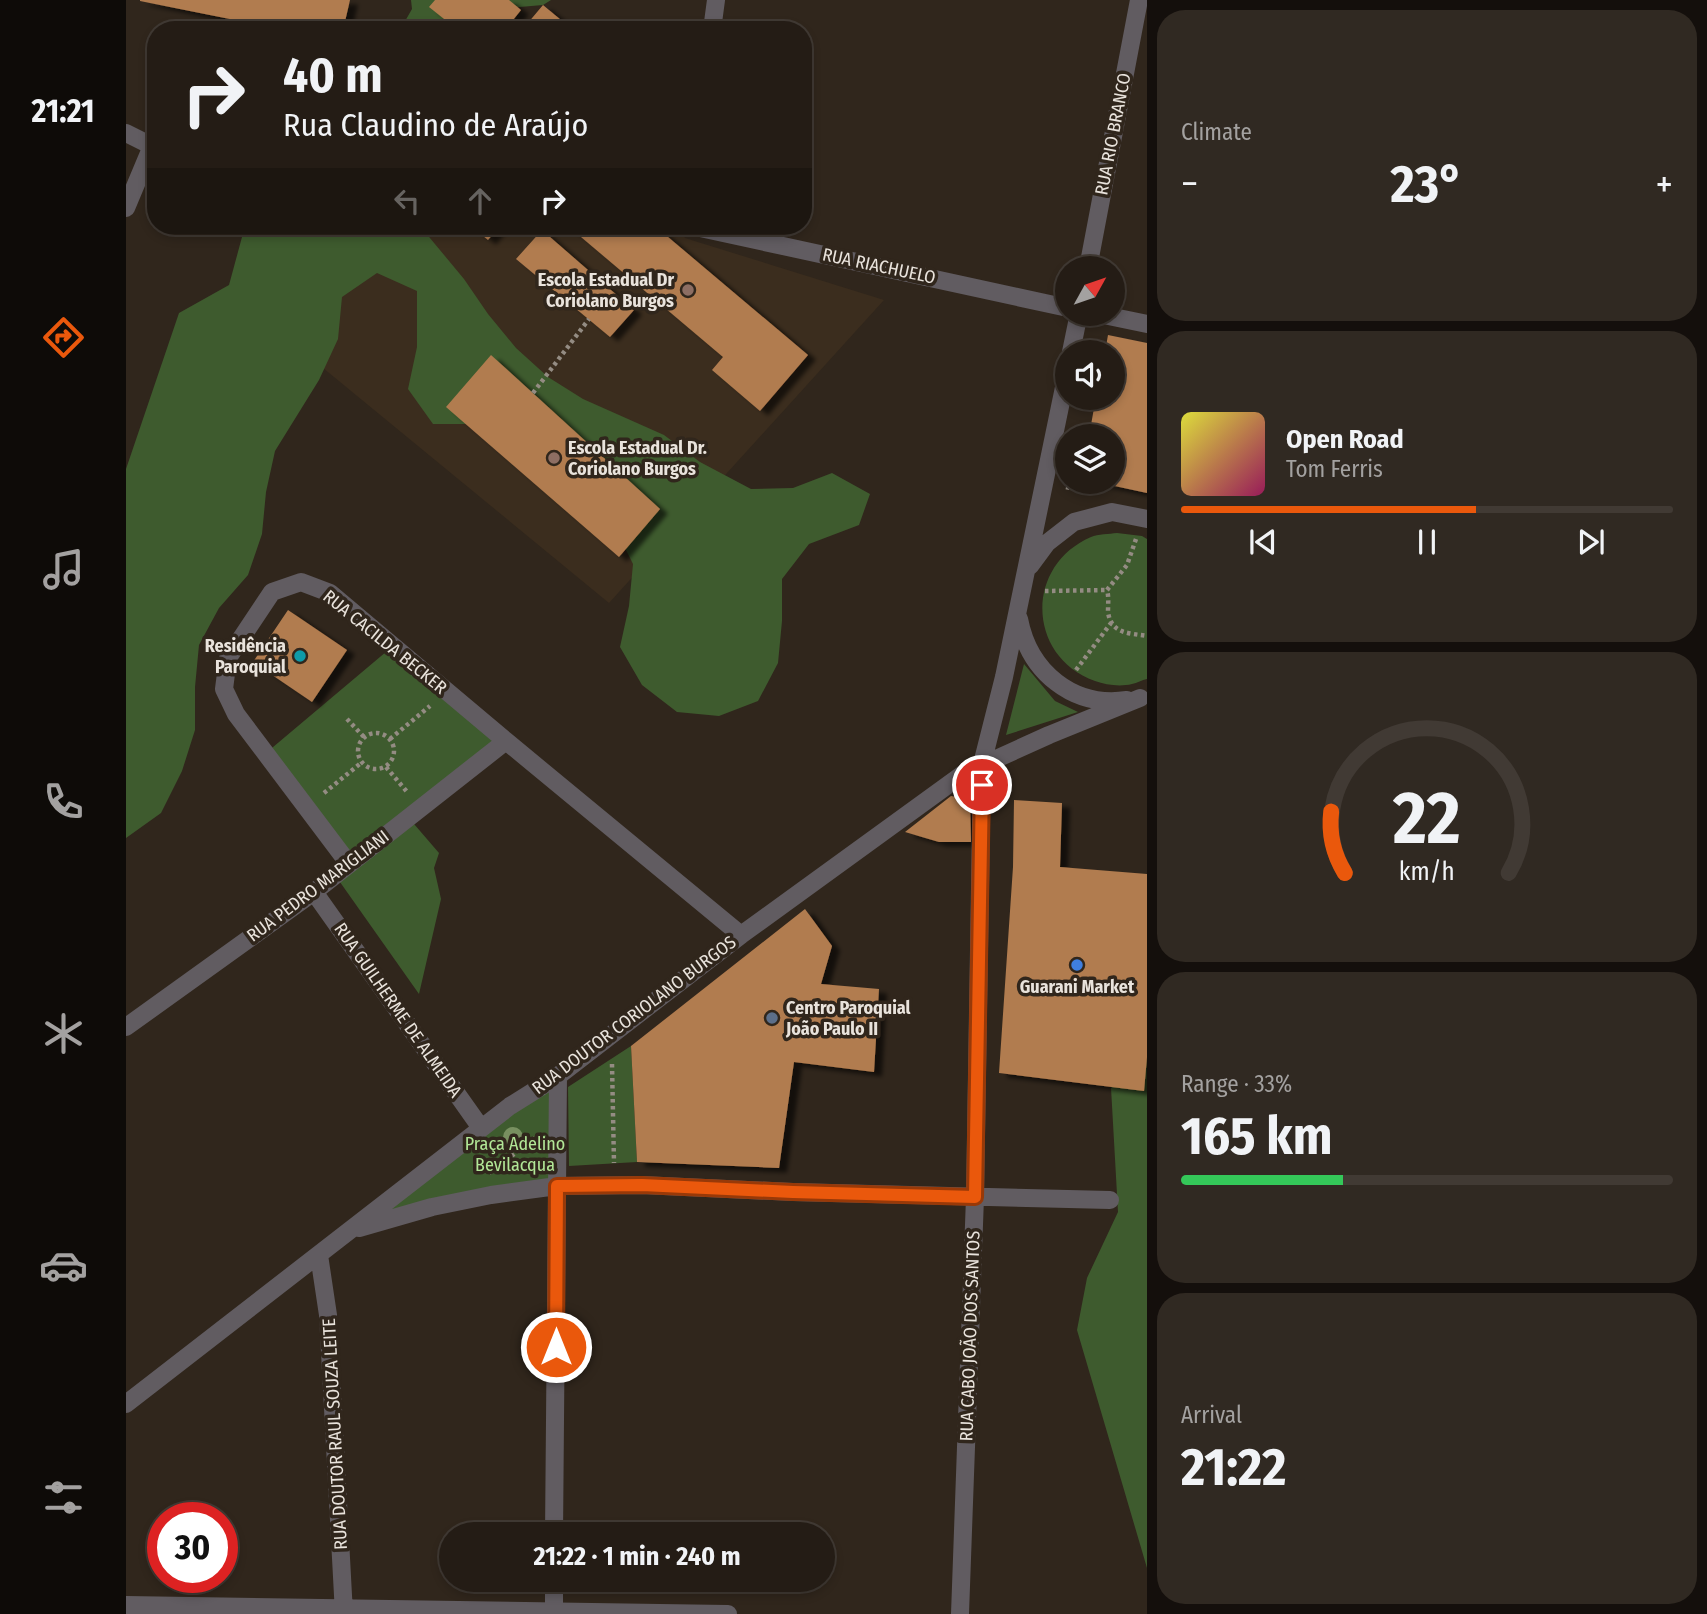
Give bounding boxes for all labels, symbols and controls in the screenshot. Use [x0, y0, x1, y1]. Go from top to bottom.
text: 40 m [283, 46, 383, 105]
icon: right [168, 49, 259, 140]
street label: RUA RIO BRANCO [1090, 71, 1136, 197]
text: 21:21 [32, 92, 94, 130]
text: Rua Claudino de Araújo [283, 106, 588, 144]
text: Climate [1181, 118, 1252, 146]
text: 23° [1390, 153, 1463, 216]
text: − [1181, 161, 1198, 207]
text: + [1656, 161, 1673, 207]
icon: left [388, 182, 426, 220]
icon: ahead [461, 182, 499, 220]
icon: right [534, 182, 572, 220]
street label: RUA RIACHUELO [820, 243, 938, 289]
north arrow [1055, 256, 1125, 326]
map controls [1055, 256, 1125, 494]
place label: Escola Estadual Dr Coriolano Burgos [538, 269, 674, 312]
marker: Escola Estadual Dr Coriolano Burgos [680, 282, 696, 298]
icon: directions [39, 313, 88, 362]
button: sound [1055, 340, 1125, 410]
button: layers [1055, 424, 1125, 494]
text: Open Road [1286, 424, 1404, 455]
place label: Escola Estadual Dr. Coriolano Burgos [568, 437, 707, 480]
marker: Escola Estadual Dr. Coriolano Burgos [546, 450, 562, 466]
text: Tom Ferris [1286, 455, 1383, 483]
icon: previous [1244, 523, 1282, 561]
icon: pause [1408, 523, 1446, 561]
icon: next [1572, 523, 1610, 561]
icon: music [39, 545, 88, 594]
street label: RUA CACILDA BECKER [319, 585, 452, 699]
place label: Residência Paroquial [205, 635, 286, 678]
marker: Residência Paroquial [292, 648, 308, 664]
pin [952, 755, 1012, 815]
icon: arrive [963, 766, 1001, 804]
text: 22 [1392, 775, 1461, 862]
icon: phone [39, 777, 88, 826]
street label: RUA PEDRO MARIGLIANI [243, 825, 393, 947]
text: km/h [1399, 857, 1455, 887]
street label: RUA GUILHERME DE ALMEIDA [329, 918, 467, 1102]
street label: RUA DOUTOR CORIOLANO BURGOS [528, 931, 740, 1099]
marker: Guarani Market [1069, 957, 1085, 973]
place label: Guarani Market [1020, 976, 1135, 998]
place label: Centro Paroquial João Paulo II [785, 997, 911, 1040]
icon: climate [39, 1009, 88, 1058]
marker: Centro Paroquial João Paulo II [764, 1010, 780, 1026]
text: Range · 33% [1181, 1070, 1292, 1098]
text: 165 km [1181, 1105, 1332, 1168]
park label: Praça Adelino Bevilacqua [465, 1133, 565, 1176]
street label: RUA CABO JOÃO DOS SANTOS [955, 1230, 985, 1442]
icon: car [39, 1241, 88, 1290]
position arrow [519, 1310, 593, 1384]
street label: RUA DOUTOR RAUL SOUZA LEITE [318, 1318, 352, 1550]
text: Arrival [1181, 1401, 1242, 1429]
text: 21:22 [1181, 1436, 1286, 1499]
icon: filters [39, 1473, 88, 1522]
speed limit sign: 30 [147, 1502, 238, 1593]
text: 21:22 · 1 min · 240 m [533, 1541, 741, 1572]

